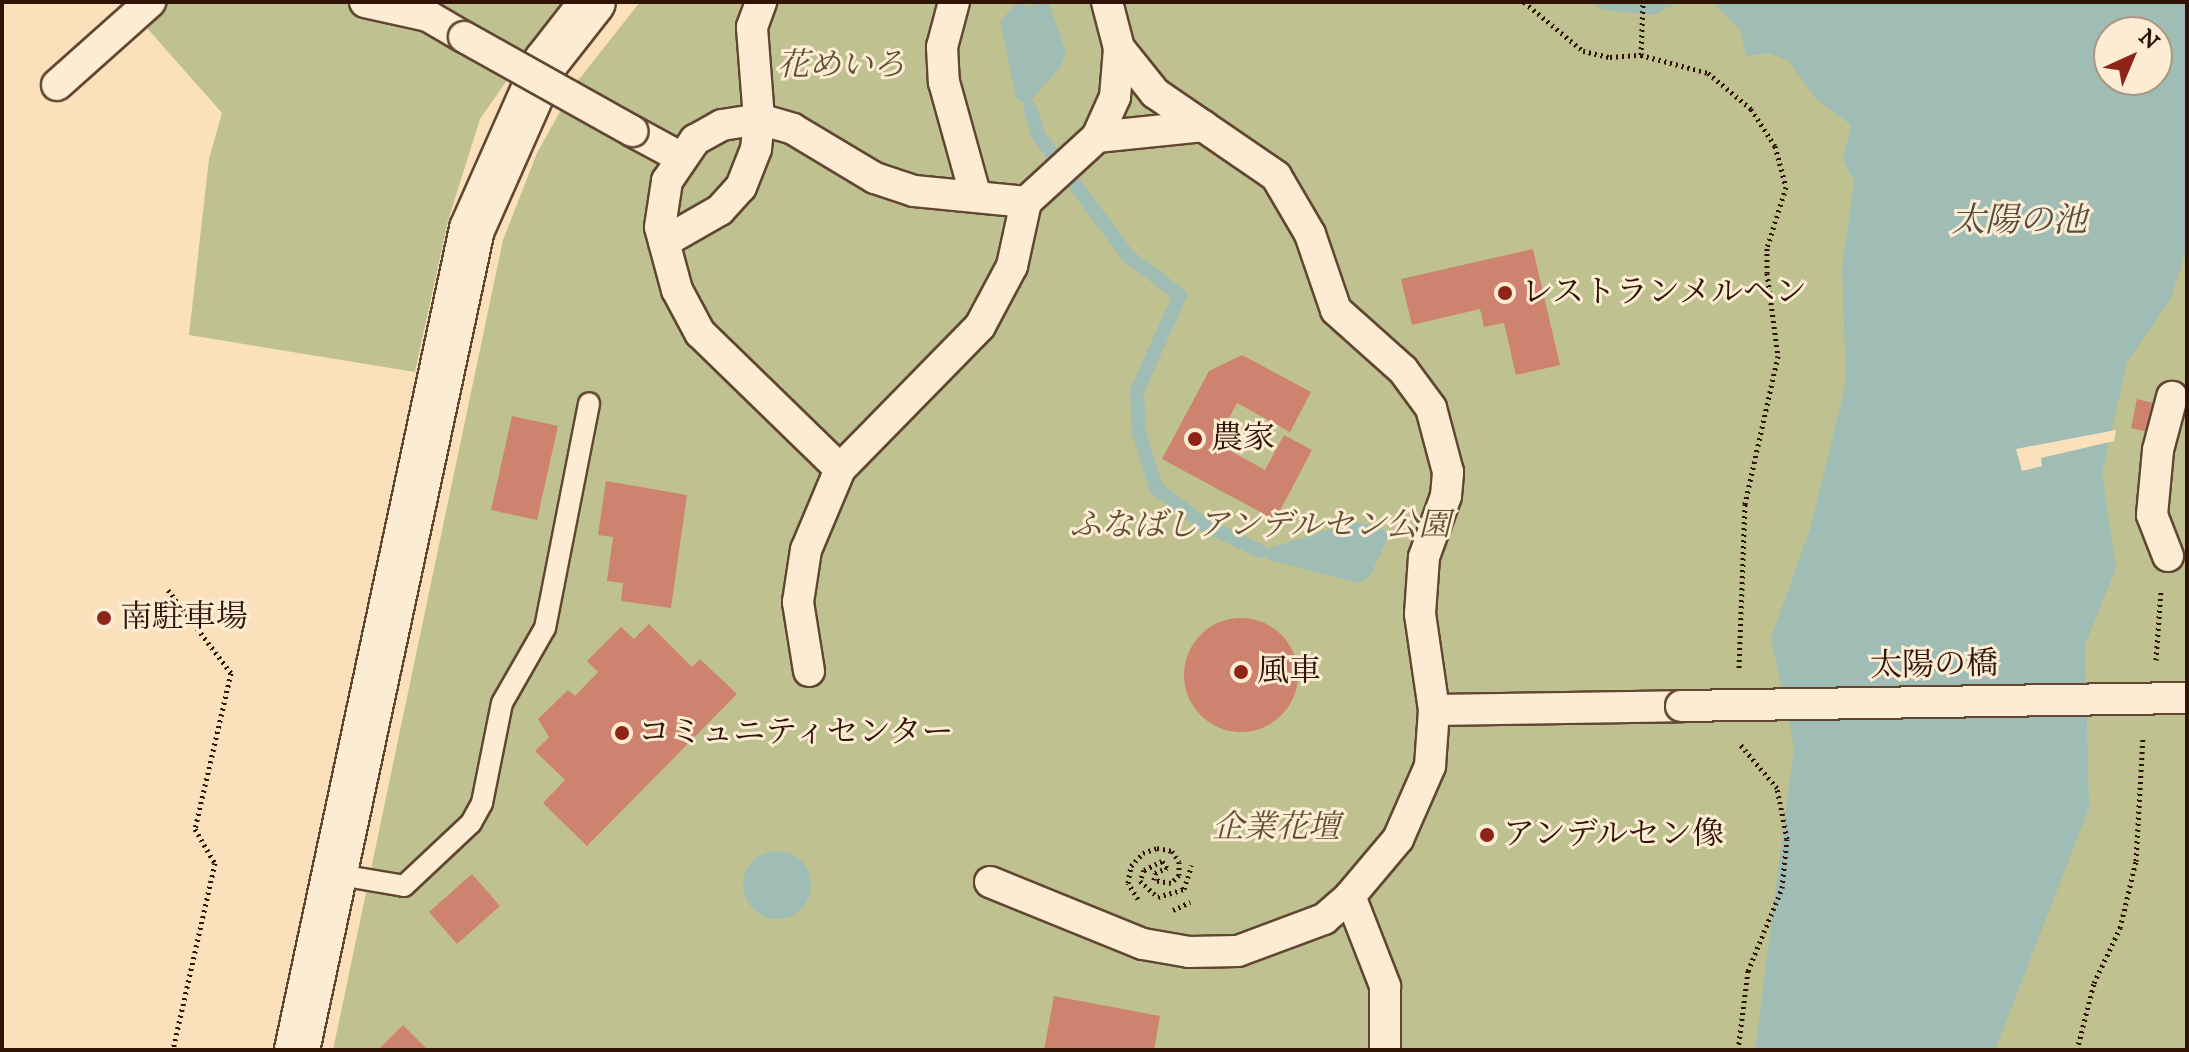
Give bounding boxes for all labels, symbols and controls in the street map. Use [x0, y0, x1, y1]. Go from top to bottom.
north arrow [2093, 16, 2173, 96]
text: N [2133, 24, 2165, 56]
park label: 花めいろ [777, 47, 905, 85]
water label: 太陽の池 [1951, 202, 2087, 242]
place label: レストランメルヘン [1521, 274, 1809, 312]
marker: レストランメルヘン [1496, 284, 1514, 302]
place label: 農家 [1211, 420, 1275, 458]
marker: 農家 [1186, 430, 1204, 448]
park label: ふなばしアンデルセン公園 [1068, 507, 1452, 545]
place label: 南駐車場 [120, 599, 248, 637]
marker: 南駐車場 [95, 609, 113, 627]
street label: 太陽の橋 [1870, 646, 1998, 686]
place label: 風車 [1257, 653, 1321, 691]
marker: 風車 [1232, 663, 1250, 681]
place label: コミュニティセンター [638, 714, 958, 752]
marker: コミュニティセンター [613, 724, 631, 742]
park label: 企業花壇 [1212, 809, 1340, 847]
place label: アンデルセン像 [1503, 816, 1727, 854]
marker: アンデルセン像 [1478, 826, 1496, 844]

